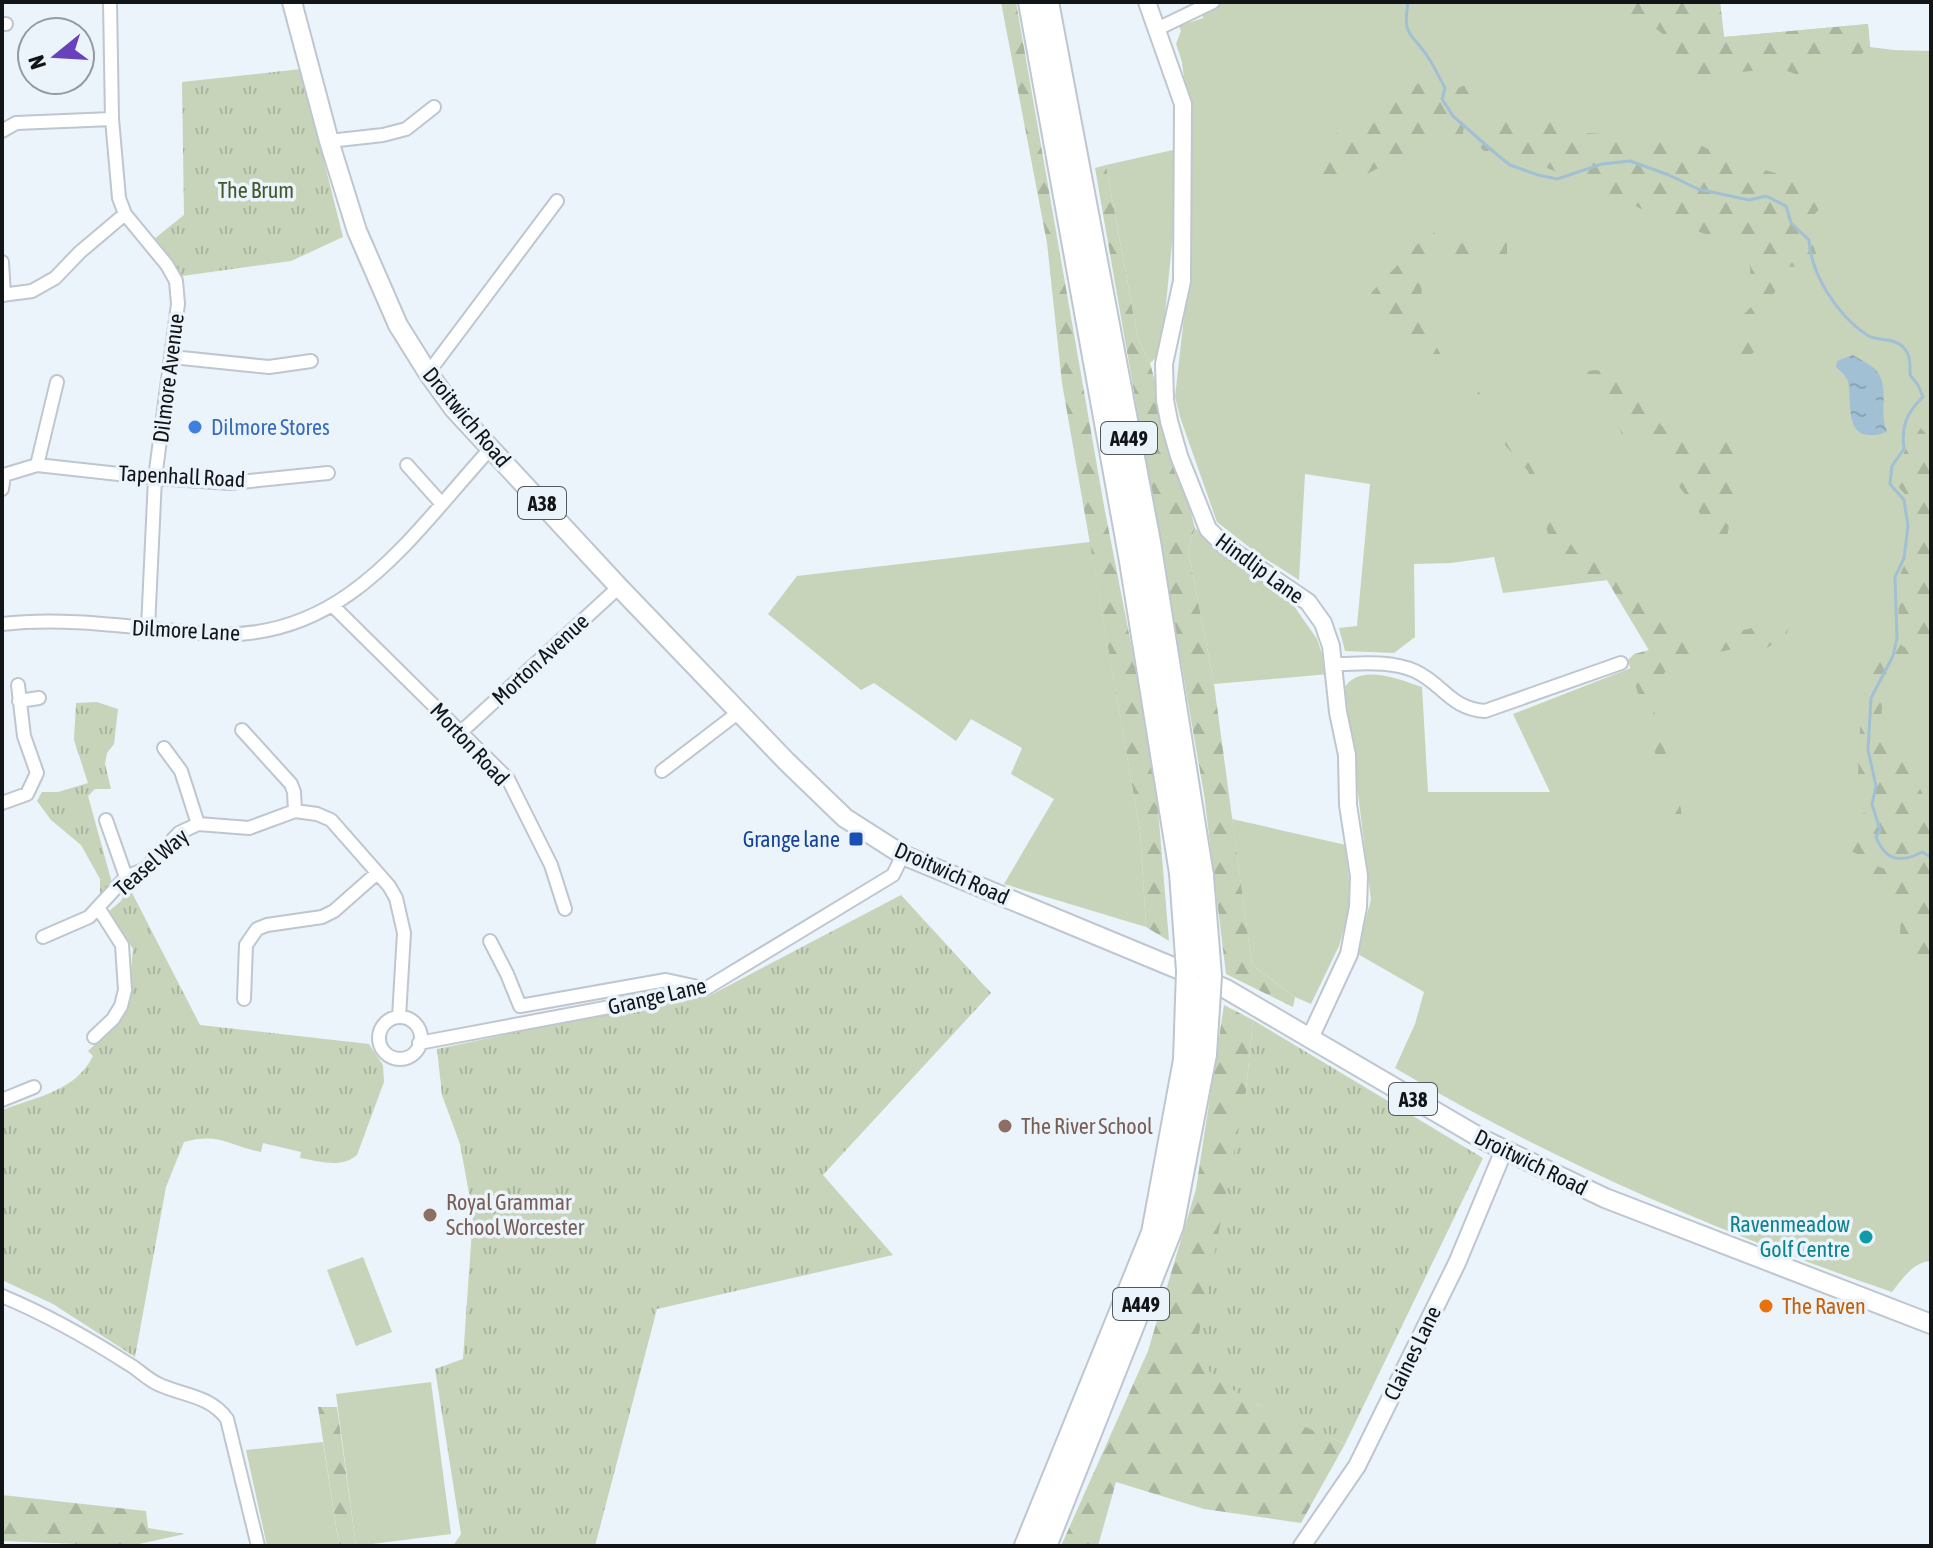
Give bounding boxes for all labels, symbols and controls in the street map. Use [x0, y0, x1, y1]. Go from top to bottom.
north arrow [16, 16, 96, 96]
text: N [23, 52, 51, 72]
park label: The Brum [218, 177, 294, 203]
street label: Dilmore Avenue [147, 312, 189, 444]
street label: Droitwich Road [418, 362, 516, 472]
place label: Dilmore Stores [211, 414, 330, 440]
marker: Dilmore Stores [186, 418, 204, 436]
road number: A449 [1101, 422, 1157, 454]
street label: Tapenhall Road [118, 460, 246, 492]
road number: A38 [518, 487, 566, 519]
street label: Hindlip Lane [1211, 527, 1309, 609]
street label: Morton Avenue [486, 608, 594, 710]
street label: Dilmore Lane [131, 614, 241, 646]
street label: Morton Road [425, 697, 515, 791]
street label: Teasel Way [109, 823, 193, 901]
place label: Grange lane [743, 826, 840, 852]
marker: Grange lane [847, 830, 865, 848]
street label: Droitwich Road [891, 836, 1013, 910]
street label: Grange Lane [605, 972, 709, 1020]
road number: A38 [1389, 1083, 1437, 1115]
place label: The River School [1021, 1113, 1153, 1139]
marker: The River School [996, 1117, 1014, 1135]
street label: Droitwich Road [1470, 1123, 1592, 1201]
place label: Royal Grammar School Worcester [446, 1189, 585, 1240]
marker: Royal Grammar School Worcester [421, 1206, 439, 1224]
place label: Ravenmeadow Golf Centre [1730, 1211, 1850, 1262]
marker: Ravenmeadow Golf Centre [1857, 1228, 1875, 1246]
road number: A449 [1113, 1288, 1169, 1320]
place label: The Raven [1782, 1293, 1866, 1319]
marker: The Raven [1757, 1297, 1775, 1315]
street label: Claines Lane [1378, 1302, 1446, 1404]

